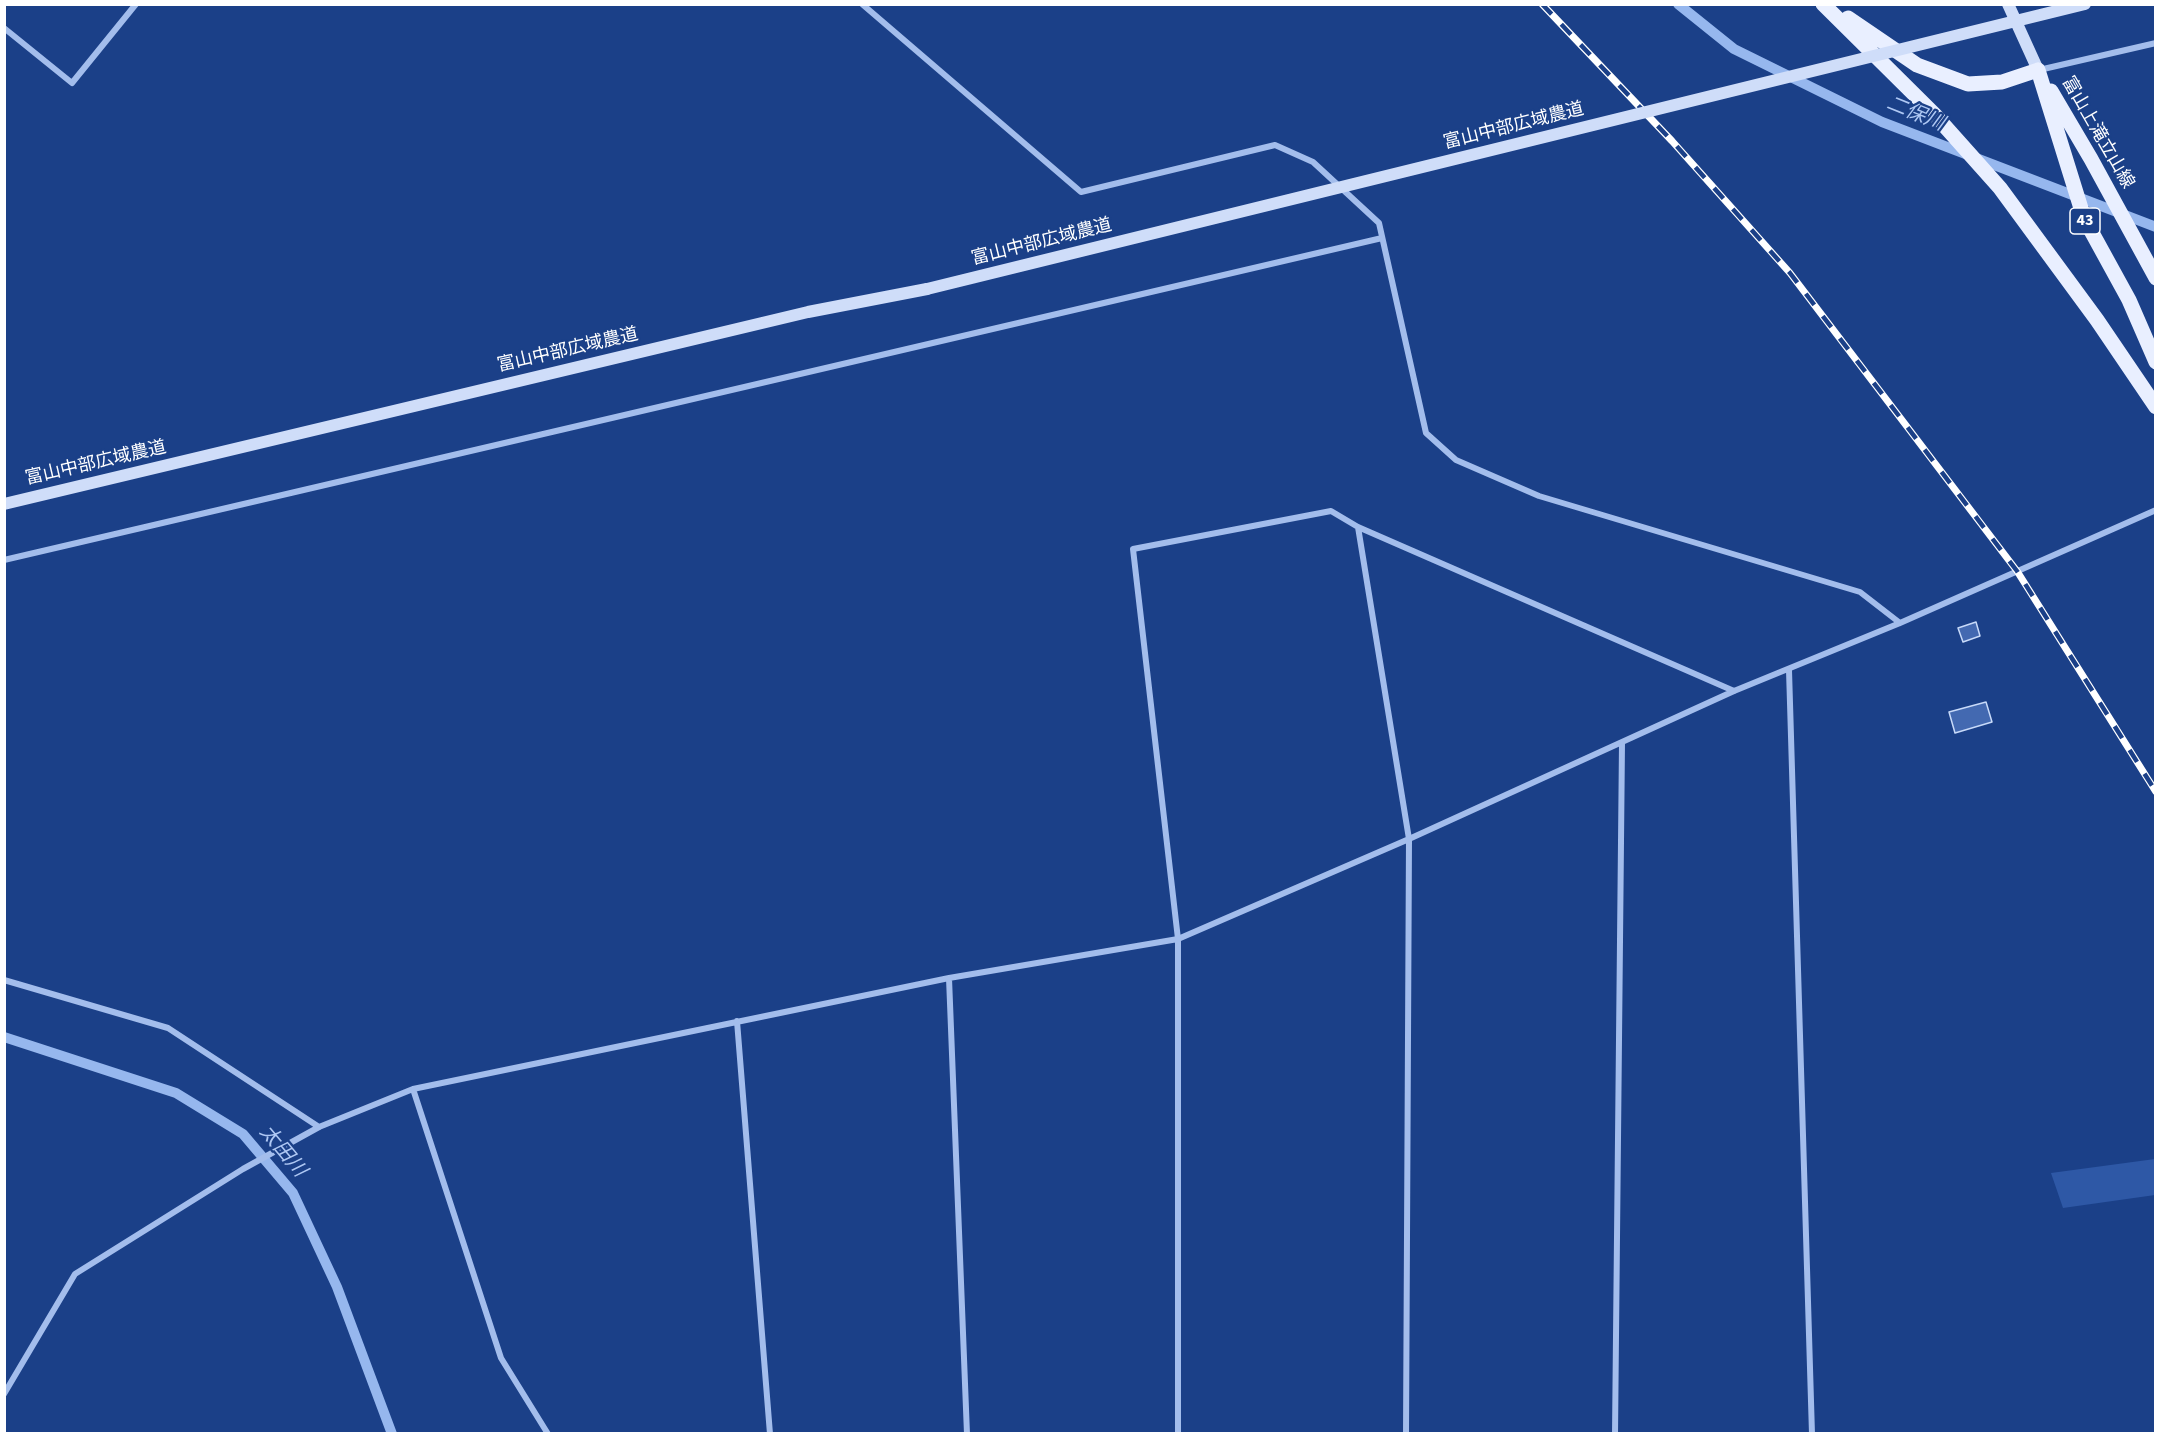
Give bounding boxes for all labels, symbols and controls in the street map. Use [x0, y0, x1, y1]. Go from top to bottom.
street label: 富山上滝立山線 [2056, 73, 2138, 193]
water label: 二保川 [1883, 93, 1947, 137]
street label: 富山中部広域農道 [1442, 99, 1586, 155]
road number: 43 [2070, 208, 2100, 234]
street label: 富山中部広域農道 [970, 215, 1114, 271]
street label: 富山中部広域農道 [495, 324, 641, 378]
street label: 富山中部広域農道 [23, 437, 169, 491]
water label: 太田川 [254, 1121, 310, 1183]

